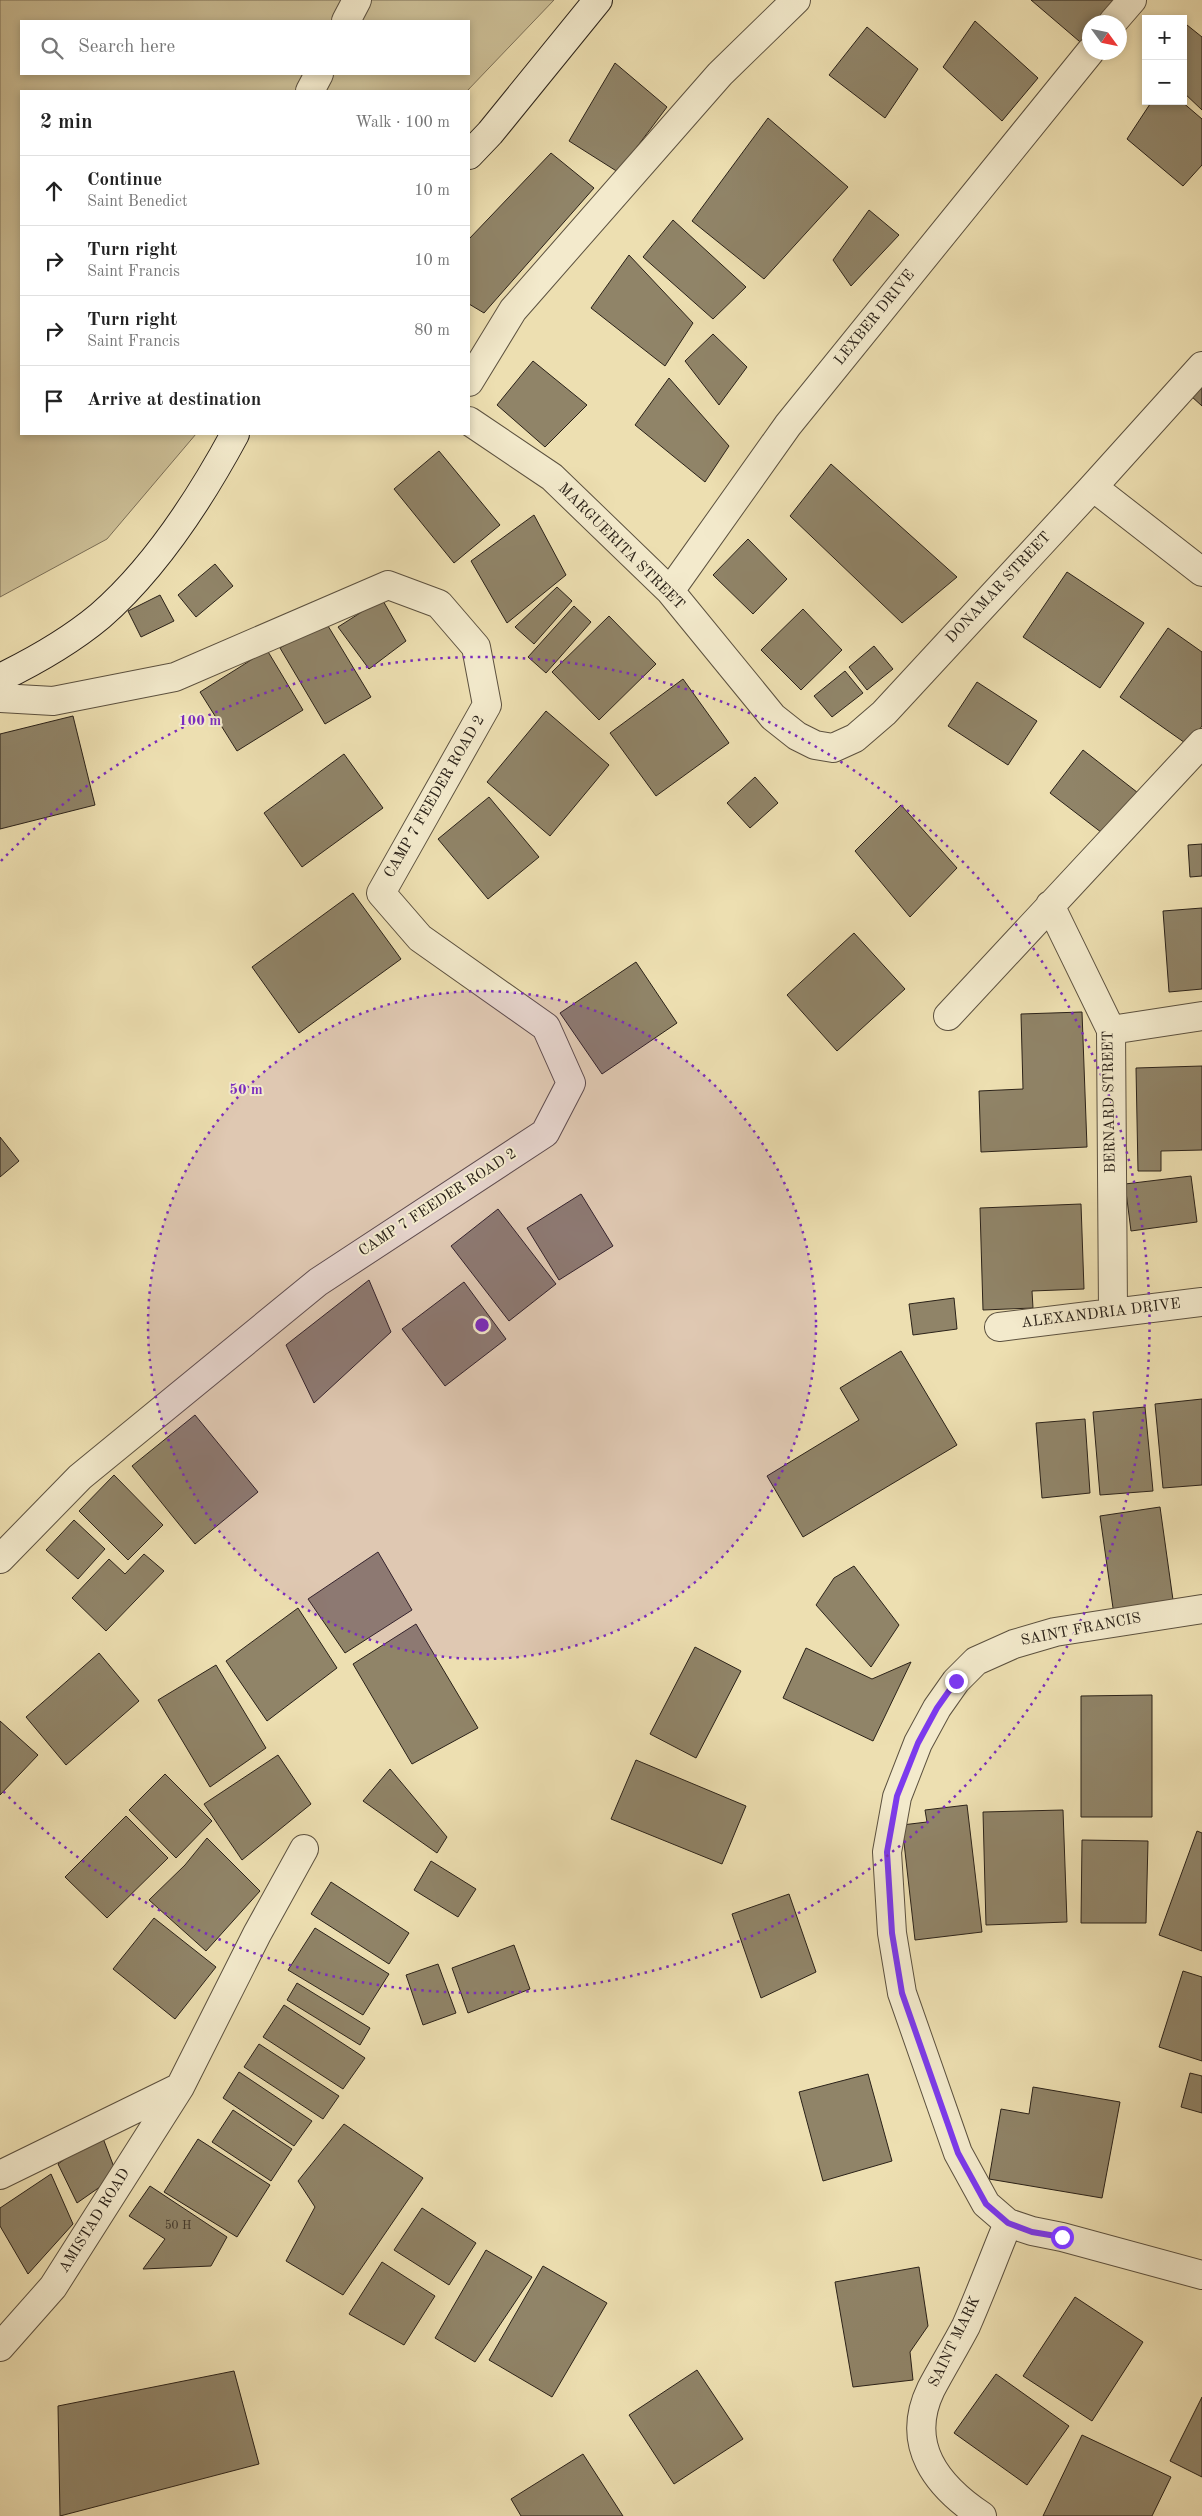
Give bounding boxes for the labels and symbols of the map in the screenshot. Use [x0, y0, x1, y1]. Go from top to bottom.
north arrow [1082, 15, 1127, 60]
street label: LEXBER DRIVE [832, 268, 918, 368]
street label: MARGUERITA STREET [555, 481, 687, 613]
street label: DONAMAR STREET [944, 530, 1054, 646]
street label: CAMP 7 FEEDER ROAD 2 [382, 713, 488, 881]
text: 100 m [179, 714, 221, 729]
street label: BERNARD STREET [1101, 1030, 1119, 1174]
text: 50 m [229, 1083, 263, 1098]
street label: CAMP 7 FEEDER ROAD 2 [356, 1146, 520, 1260]
street label: ALEXANDRIA DRIVE [1020, 1297, 1182, 1331]
centre of rings [473, 1316, 491, 1334]
street label: SAINT FRANCIS [1020, 1611, 1142, 1649]
route end [945, 1670, 968, 1693]
street label: AMISTAD ROAD [57, 2166, 133, 2276]
house number: 50 H [165, 2219, 191, 2232]
route start [1051, 2226, 1074, 2249]
street label: SAINT MARK [927, 2294, 983, 2390]

